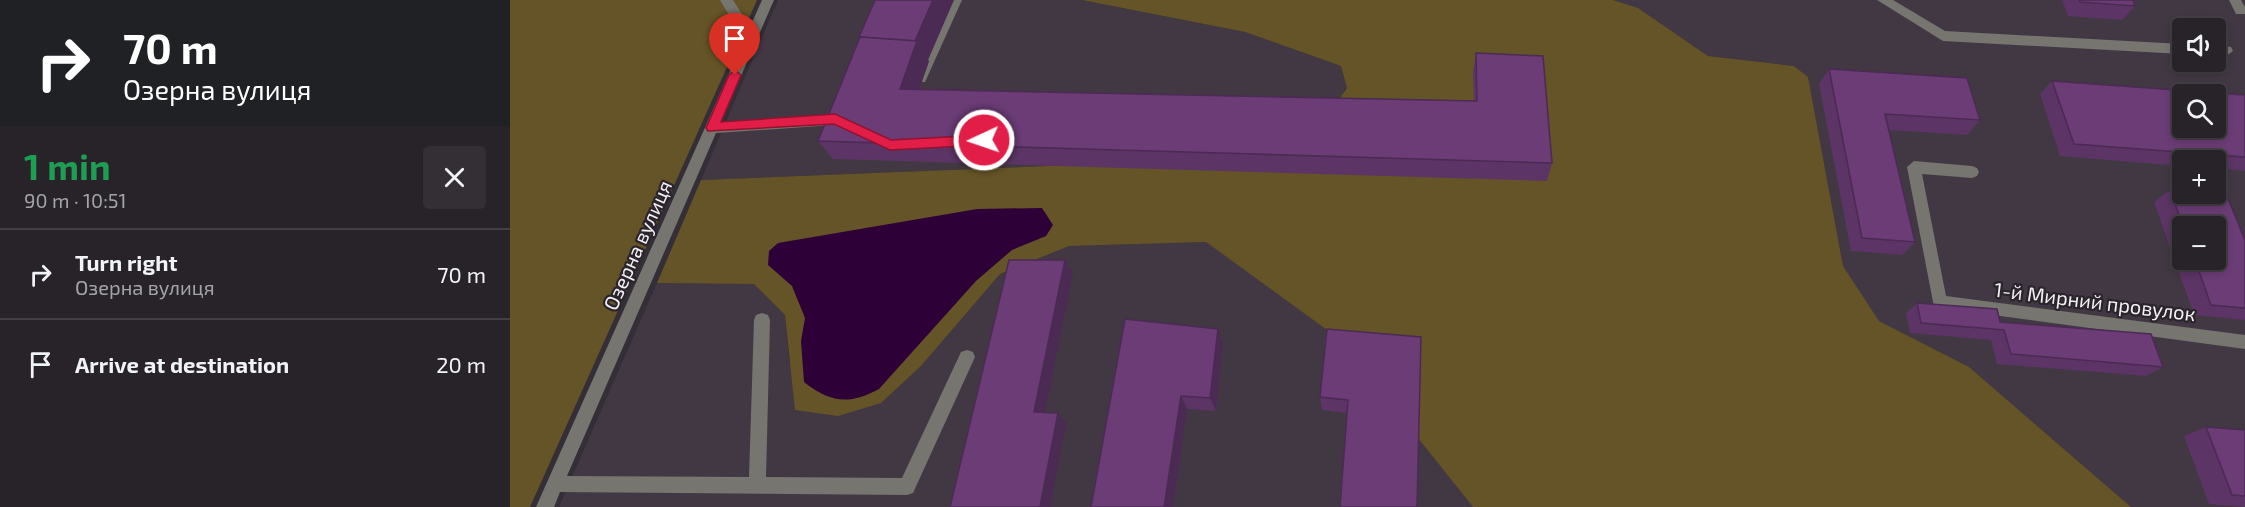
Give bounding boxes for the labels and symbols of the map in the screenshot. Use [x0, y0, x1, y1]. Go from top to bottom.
pin [709, 13, 760, 75]
position arrow [952, 108, 1016, 172]
street label: Озерна вулиця [598, 176, 677, 314]
street label: 1-й Мирний провулок [1993, 277, 2197, 326]

